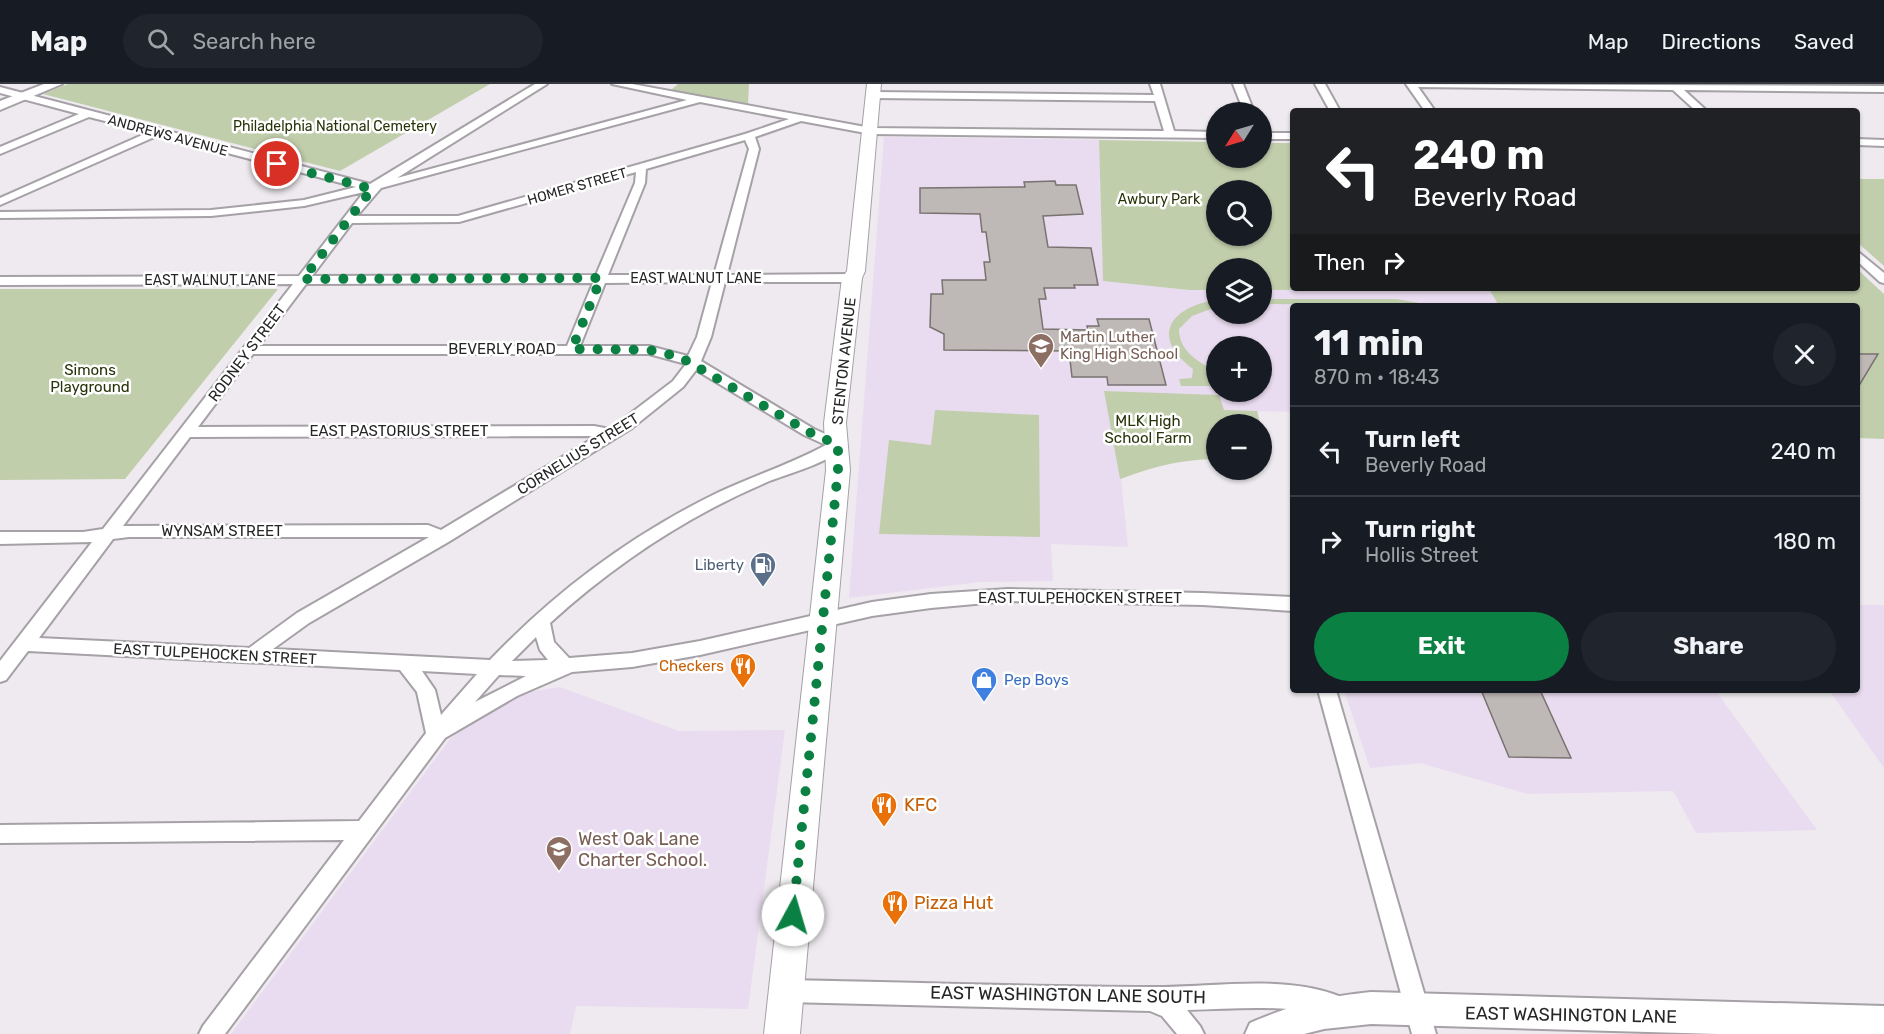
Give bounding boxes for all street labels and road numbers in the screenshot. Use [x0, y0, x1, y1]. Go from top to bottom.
street label: ANDREWS AVENUE [106, 111, 230, 160]
street label: HOMER STREET [525, 164, 629, 209]
street label: EAST WALNUT LANE [630, 270, 762, 287]
street label: EAST WALNUT LANE [144, 272, 276, 289]
street label: STENTON AVENUE [828, 296, 860, 426]
street label: RODNEY STREET [205, 300, 290, 405]
street label: BEVERLY ROAD [448, 340, 556, 358]
street label: CORNELIUS STREET [514, 409, 642, 499]
street label: EAST PASTORIUS STREET [310, 422, 489, 440]
street label: WYNSAM STREET [161, 522, 283, 540]
street label: EAST TULPEHOCKEN STREET [978, 589, 1182, 607]
street label: EAST TULPEHOCKEN STREET [113, 640, 318, 668]
street label: EAST WASHINGTON LANE SOUTH [930, 982, 1206, 1008]
street label: EAST WASHINGTON LANE [1465, 1002, 1677, 1028]

